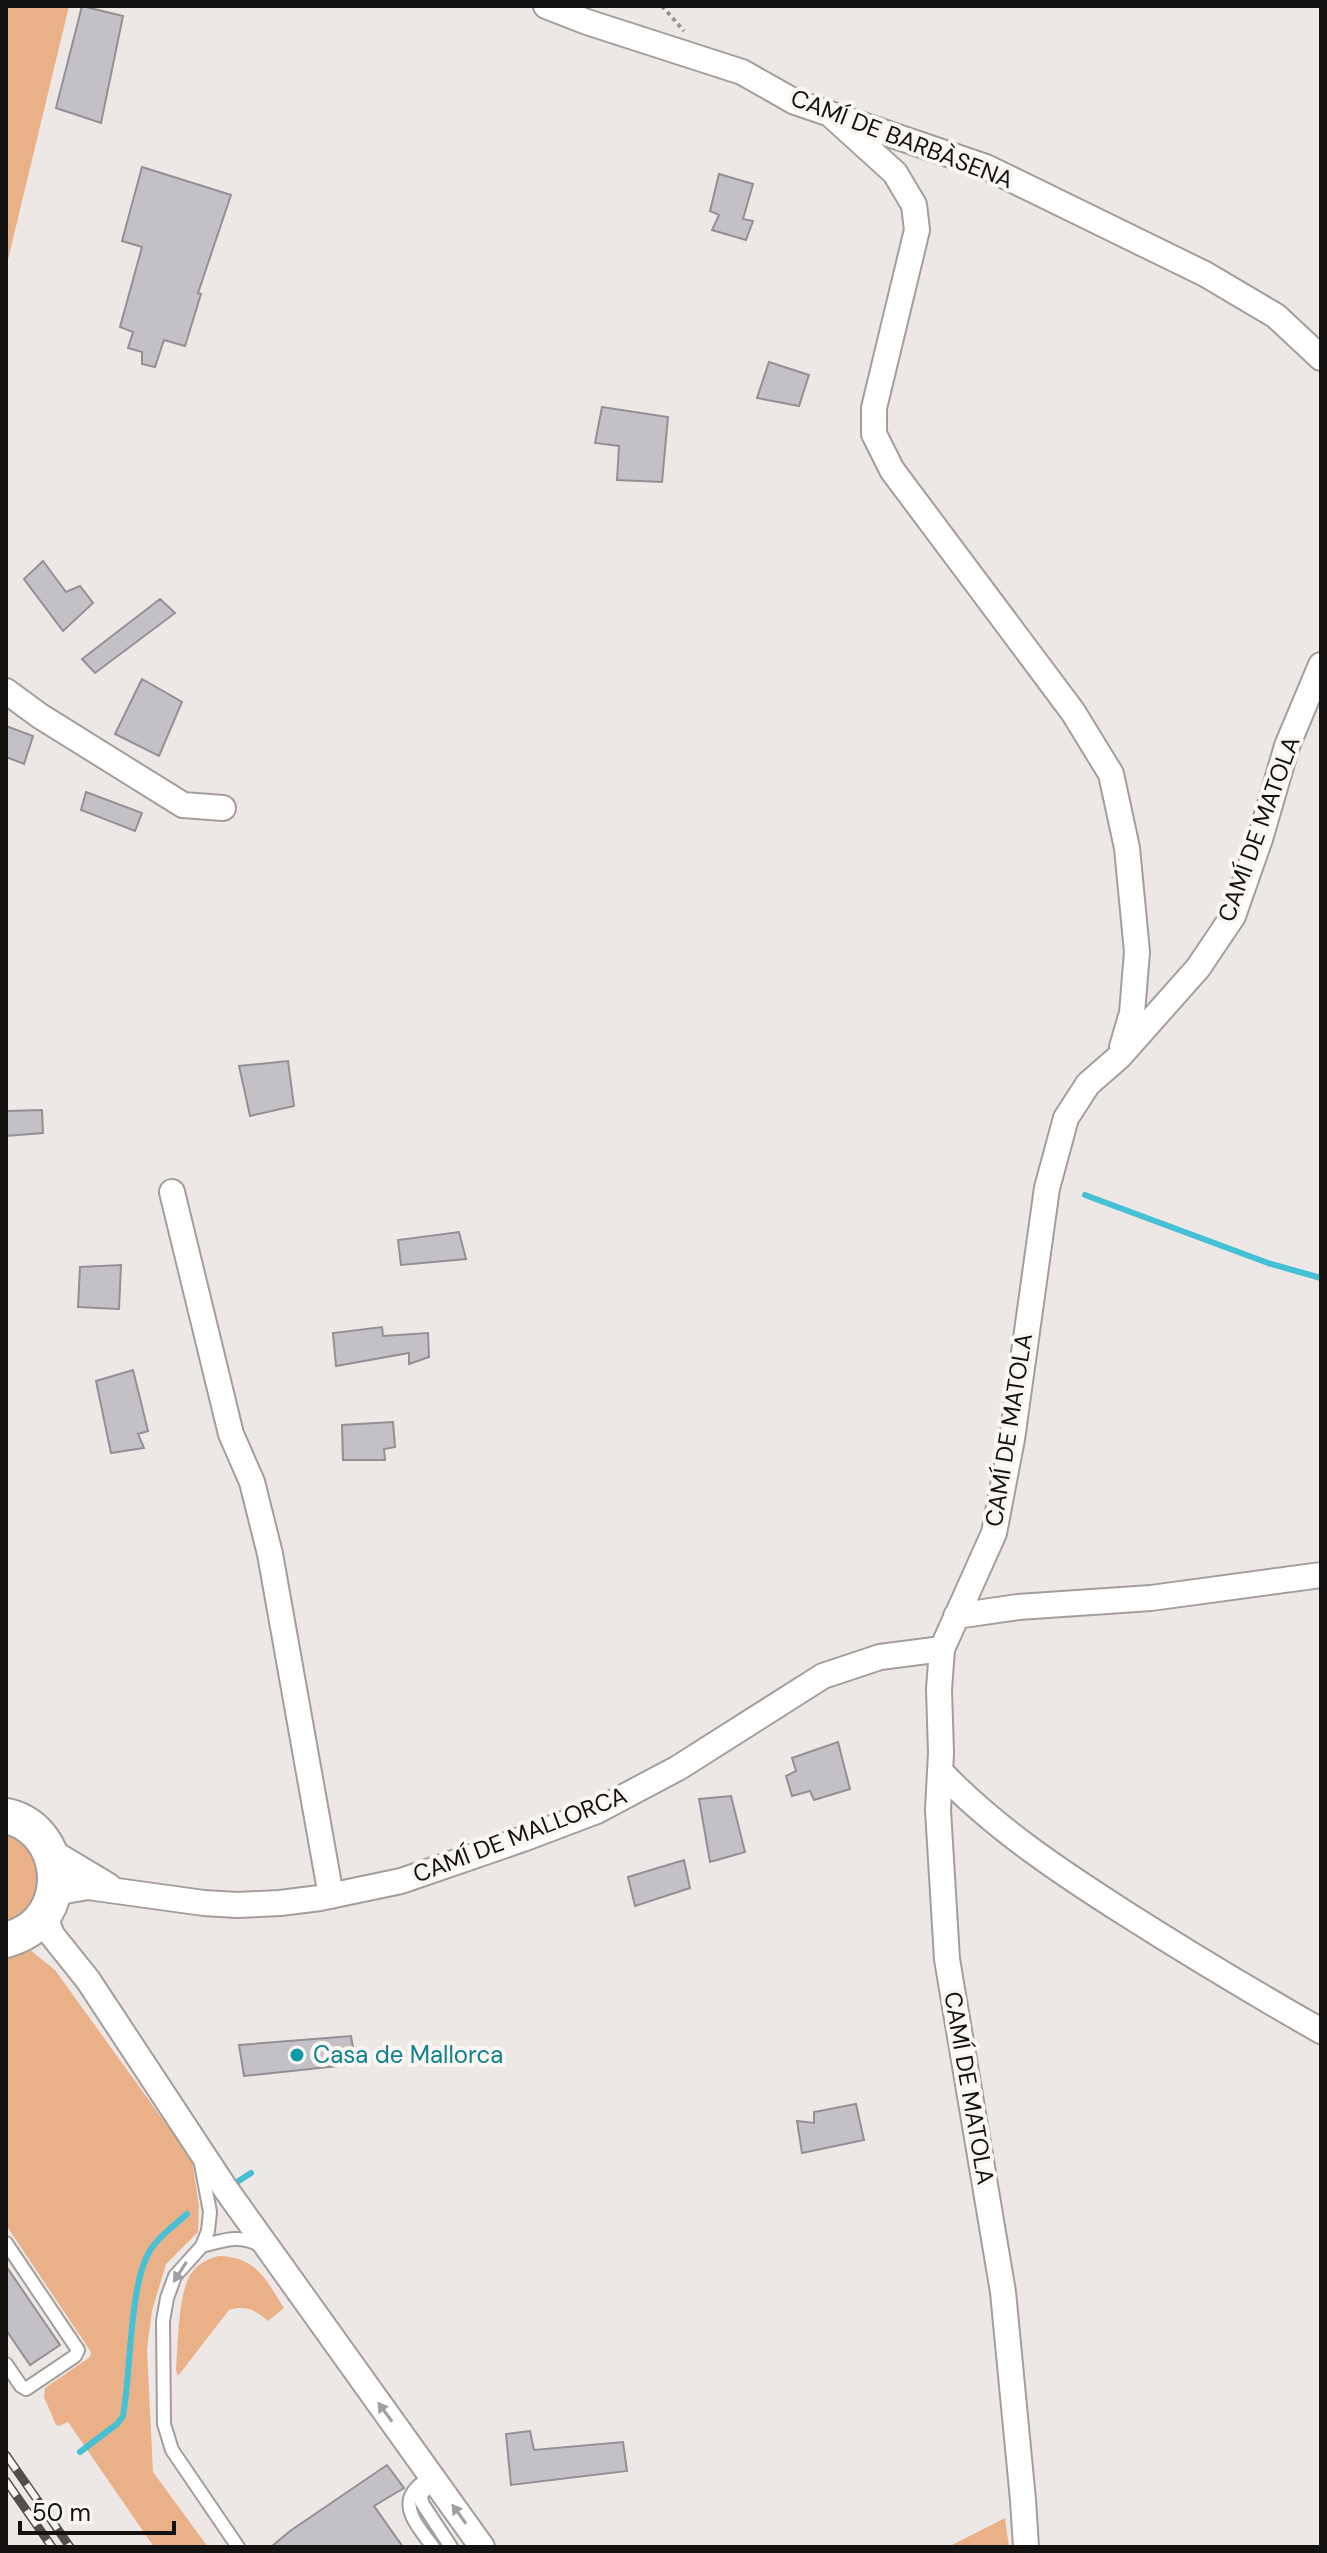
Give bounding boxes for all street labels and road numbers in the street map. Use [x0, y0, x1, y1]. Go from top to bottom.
street label: CAMÍ DE BARBÀSENA [787, 82, 1018, 195]
street label: CAMÍ DE MATOLA [1211, 732, 1307, 926]
street label: CAMÍ DE MATOLA [978, 1331, 1039, 1529]
street label: CAMÍ DE MALLORCA [408, 1779, 631, 1890]
street label: CAMÍ DE MATOLA [937, 1989, 1002, 2187]

